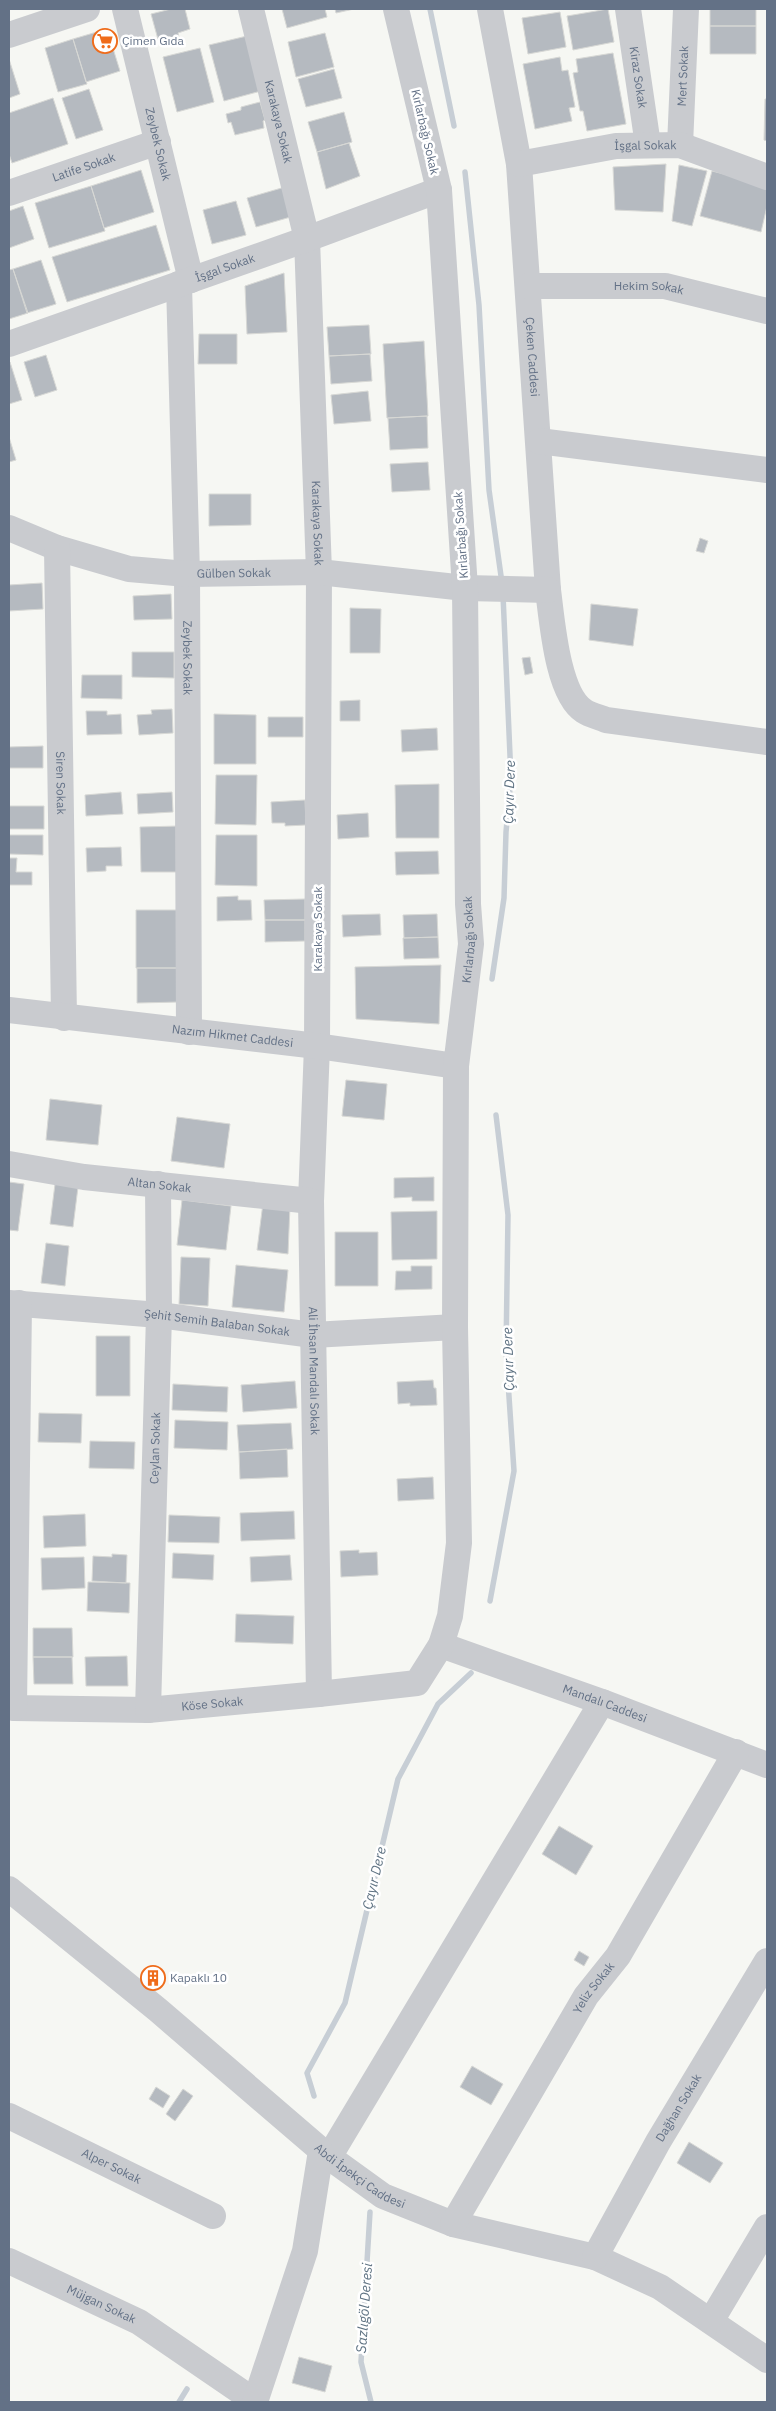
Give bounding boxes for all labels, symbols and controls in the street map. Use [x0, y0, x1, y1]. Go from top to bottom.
supermarket icon: Çimen Gıda [92, 28, 118, 54]
place label: Çimen Gıda [122, 33, 184, 48]
street label: Kiraz Sokak [627, 45, 651, 110]
street label: Mert Sokak [674, 45, 691, 107]
street label: Karakaya Sokak [262, 78, 296, 165]
street label: Kırlarbağı Sokak [408, 88, 443, 177]
street label: Zeybek Sokak [142, 106, 175, 183]
street label: İşgal Sokak [614, 137, 677, 153]
street label: Latife Sokak [50, 149, 118, 185]
street label: İşgal Sokak [193, 250, 257, 285]
street label: Hekim Sokak [614, 278, 686, 298]
street label: Çeken Caddesi [522, 317, 543, 397]
street label: Karakaya Sokak [309, 480, 327, 567]
street label: Kırlarbağı Sokak [450, 490, 471, 579]
street label: Gülben Sokak [196, 565, 272, 581]
street label: Zeybek Sokak [180, 620, 196, 696]
street label: Siren Sokak [53, 751, 69, 815]
water label: Çayır Dere [499, 760, 519, 824]
street label: Karakaya Sokak [310, 886, 325, 971]
street label: Kırlarbağı Sokak [458, 895, 478, 984]
street label: Nazım Hikmet Caddesi [171, 1021, 294, 1050]
street label: Altan Sokak [127, 1174, 193, 1195]
street label: Şehit Semih Balaban Sokak [144, 1306, 292, 1339]
street label: Ali İhsan Mandalı Sokak [306, 1306, 323, 1436]
water label: Çayır Dere [498, 1327, 518, 1391]
street label: Ceylan Sokak [146, 1411, 163, 1484]
street label: Mandalı Caddesi [561, 1681, 649, 1726]
street label: Köse Sokak [181, 1693, 245, 1714]
water label: Çayır Dere [358, 1845, 390, 1911]
street label: Yeliz Sokak [569, 1958, 618, 2016]
building icon: Kapaklı 10 [140, 1965, 166, 1991]
place label: Kapaklı 10 [170, 1970, 227, 1985]
street label: Dağhan Sokak [652, 2070, 705, 2144]
street label: Abdi İpekçi Caddesi [312, 2140, 408, 2211]
street label: Alper Sokak [79, 2145, 144, 2187]
water label: Sazlıgöl Deresi [352, 2262, 376, 2354]
street label: Müjgan Sokak [65, 2281, 139, 2327]

